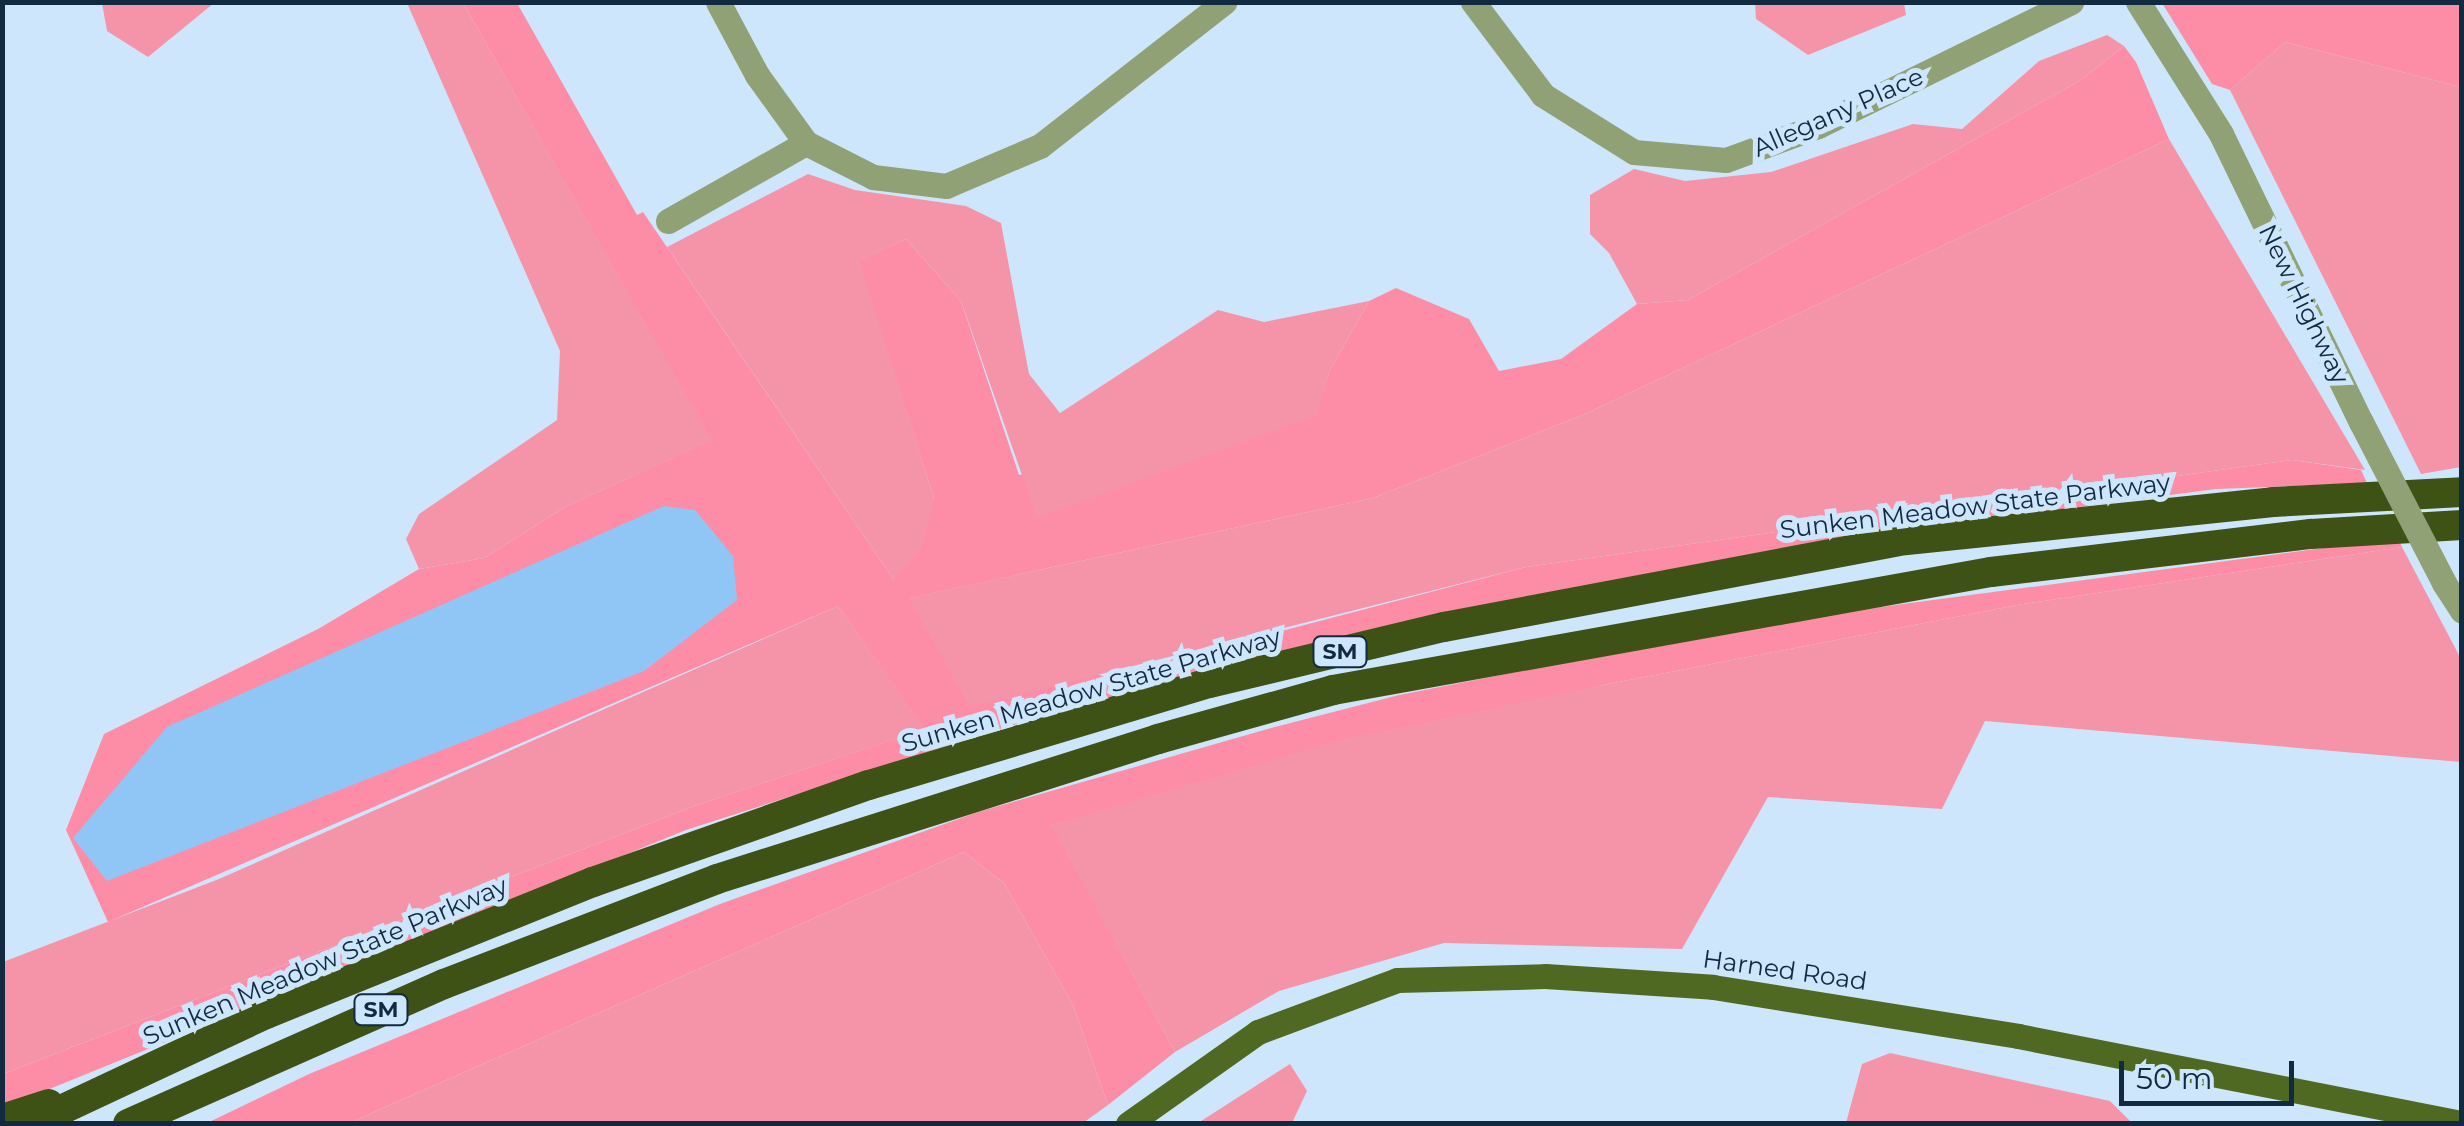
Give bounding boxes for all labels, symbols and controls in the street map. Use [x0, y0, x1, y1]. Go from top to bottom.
street label: Allegany Place [1748, 61, 1928, 163]
street label: New Highway [2252, 219, 2356, 389]
street label: Sunken Meadow State Parkway [1778, 467, 2172, 545]
street label: Sunken Meadow State Parkway [898, 621, 1284, 759]
road number: SM [1310, 635, 1370, 669]
street label: Sunken Meadow State Parkway [138, 870, 512, 1052]
street label: Harned Road [1701, 944, 1869, 996]
road number: SM [351, 993, 411, 1027]
scale bar [2124, 1041, 2299, 1103]
text: 50 m [2136, 1060, 2213, 1097]

